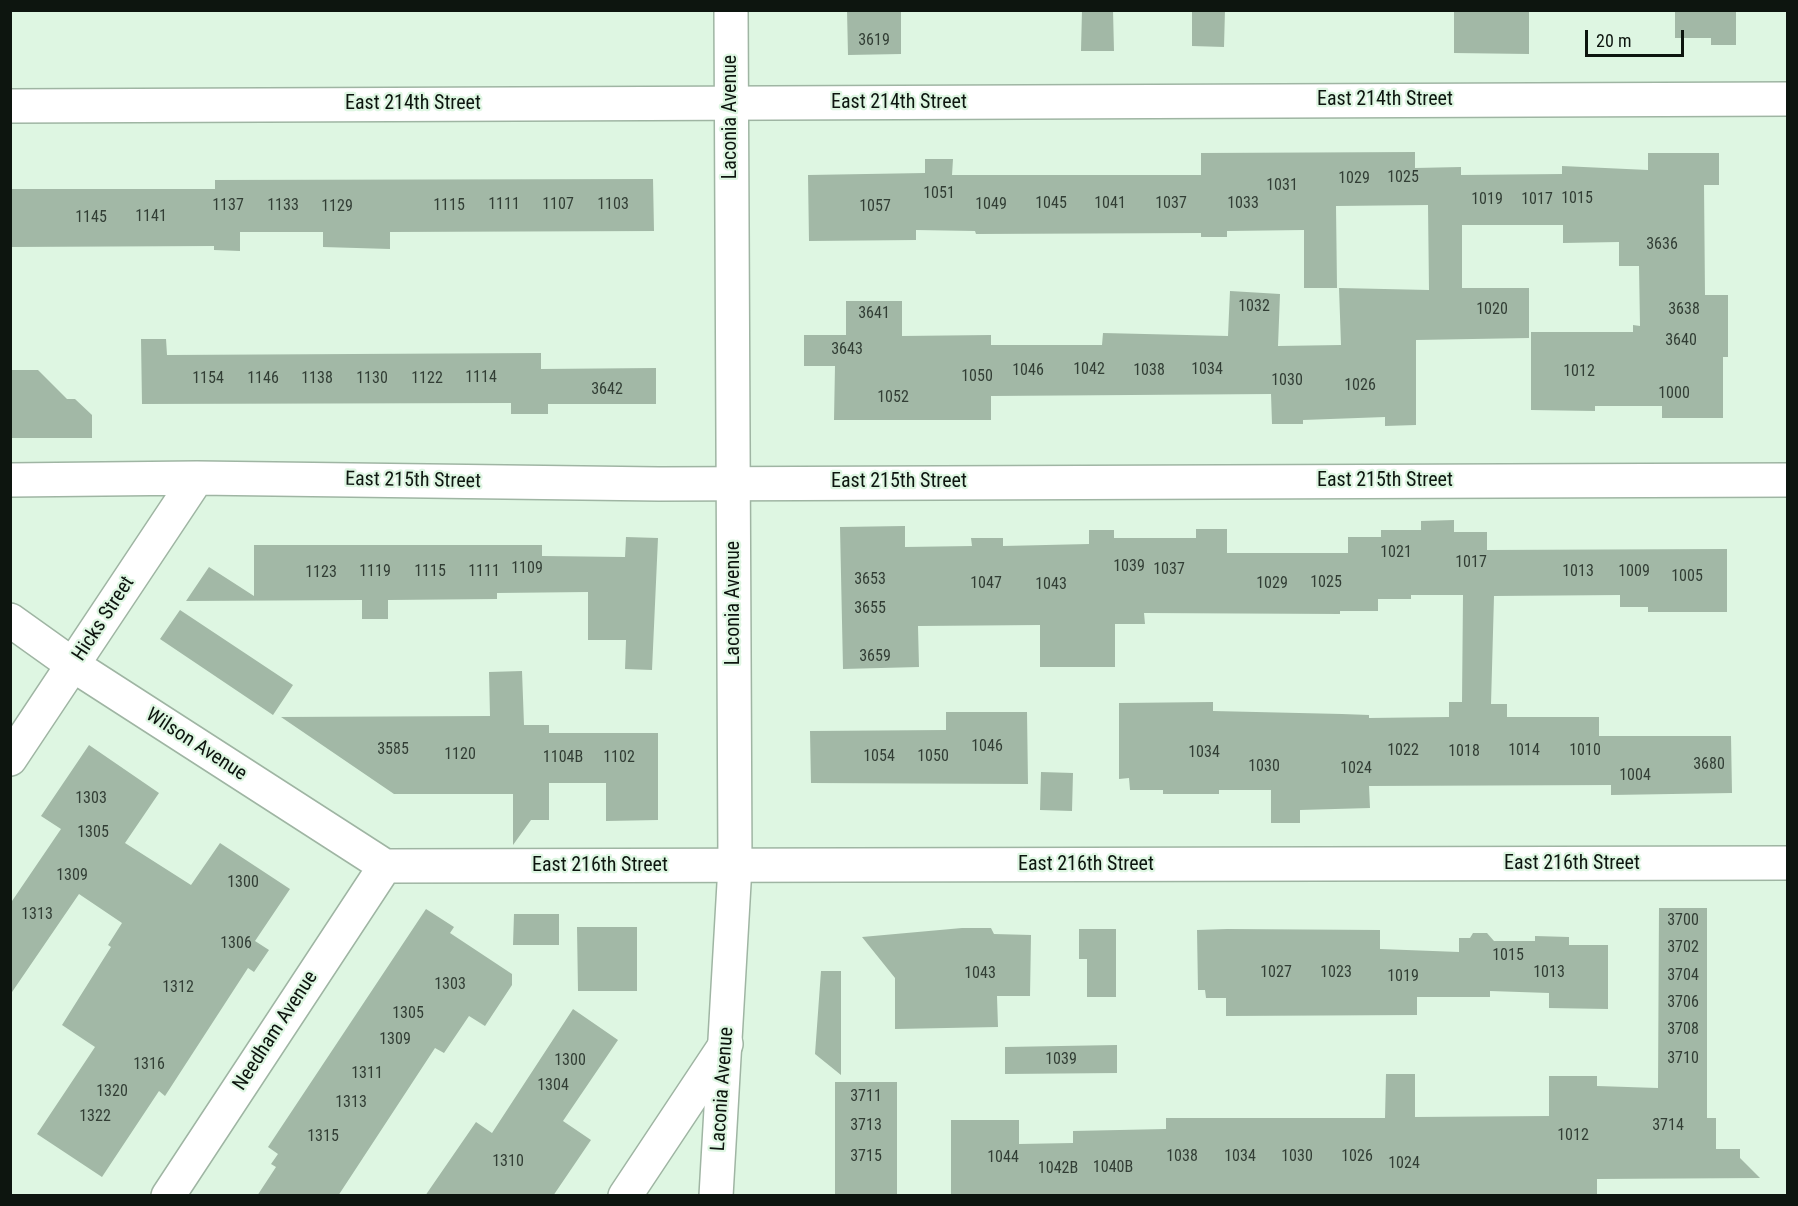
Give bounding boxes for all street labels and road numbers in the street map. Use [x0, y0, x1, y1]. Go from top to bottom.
street label: Laconia Avenue [719, 55, 743, 179]
street label: East 214th Street [1317, 88, 1453, 112]
street label: East 214th Street [831, 91, 967, 115]
street label: East 214th Street [345, 92, 481, 116]
street label: East 215th Street [345, 468, 481, 494]
street label: East 215th Street [1317, 469, 1453, 493]
street label: East 215th Street [831, 470, 967, 494]
street label: Laconia Avenue [722, 541, 746, 665]
street label: Hicks Street [68, 572, 140, 666]
street label: Wilson Avenue [141, 704, 251, 786]
street label: East 216th Street [1504, 852, 1640, 876]
street label: East 216th Street [1018, 853, 1154, 877]
street label: East 216th Street [532, 854, 668, 878]
street label: Needham Avenue [228, 967, 324, 1095]
street label: Laconia Avenue [707, 1026, 739, 1152]

